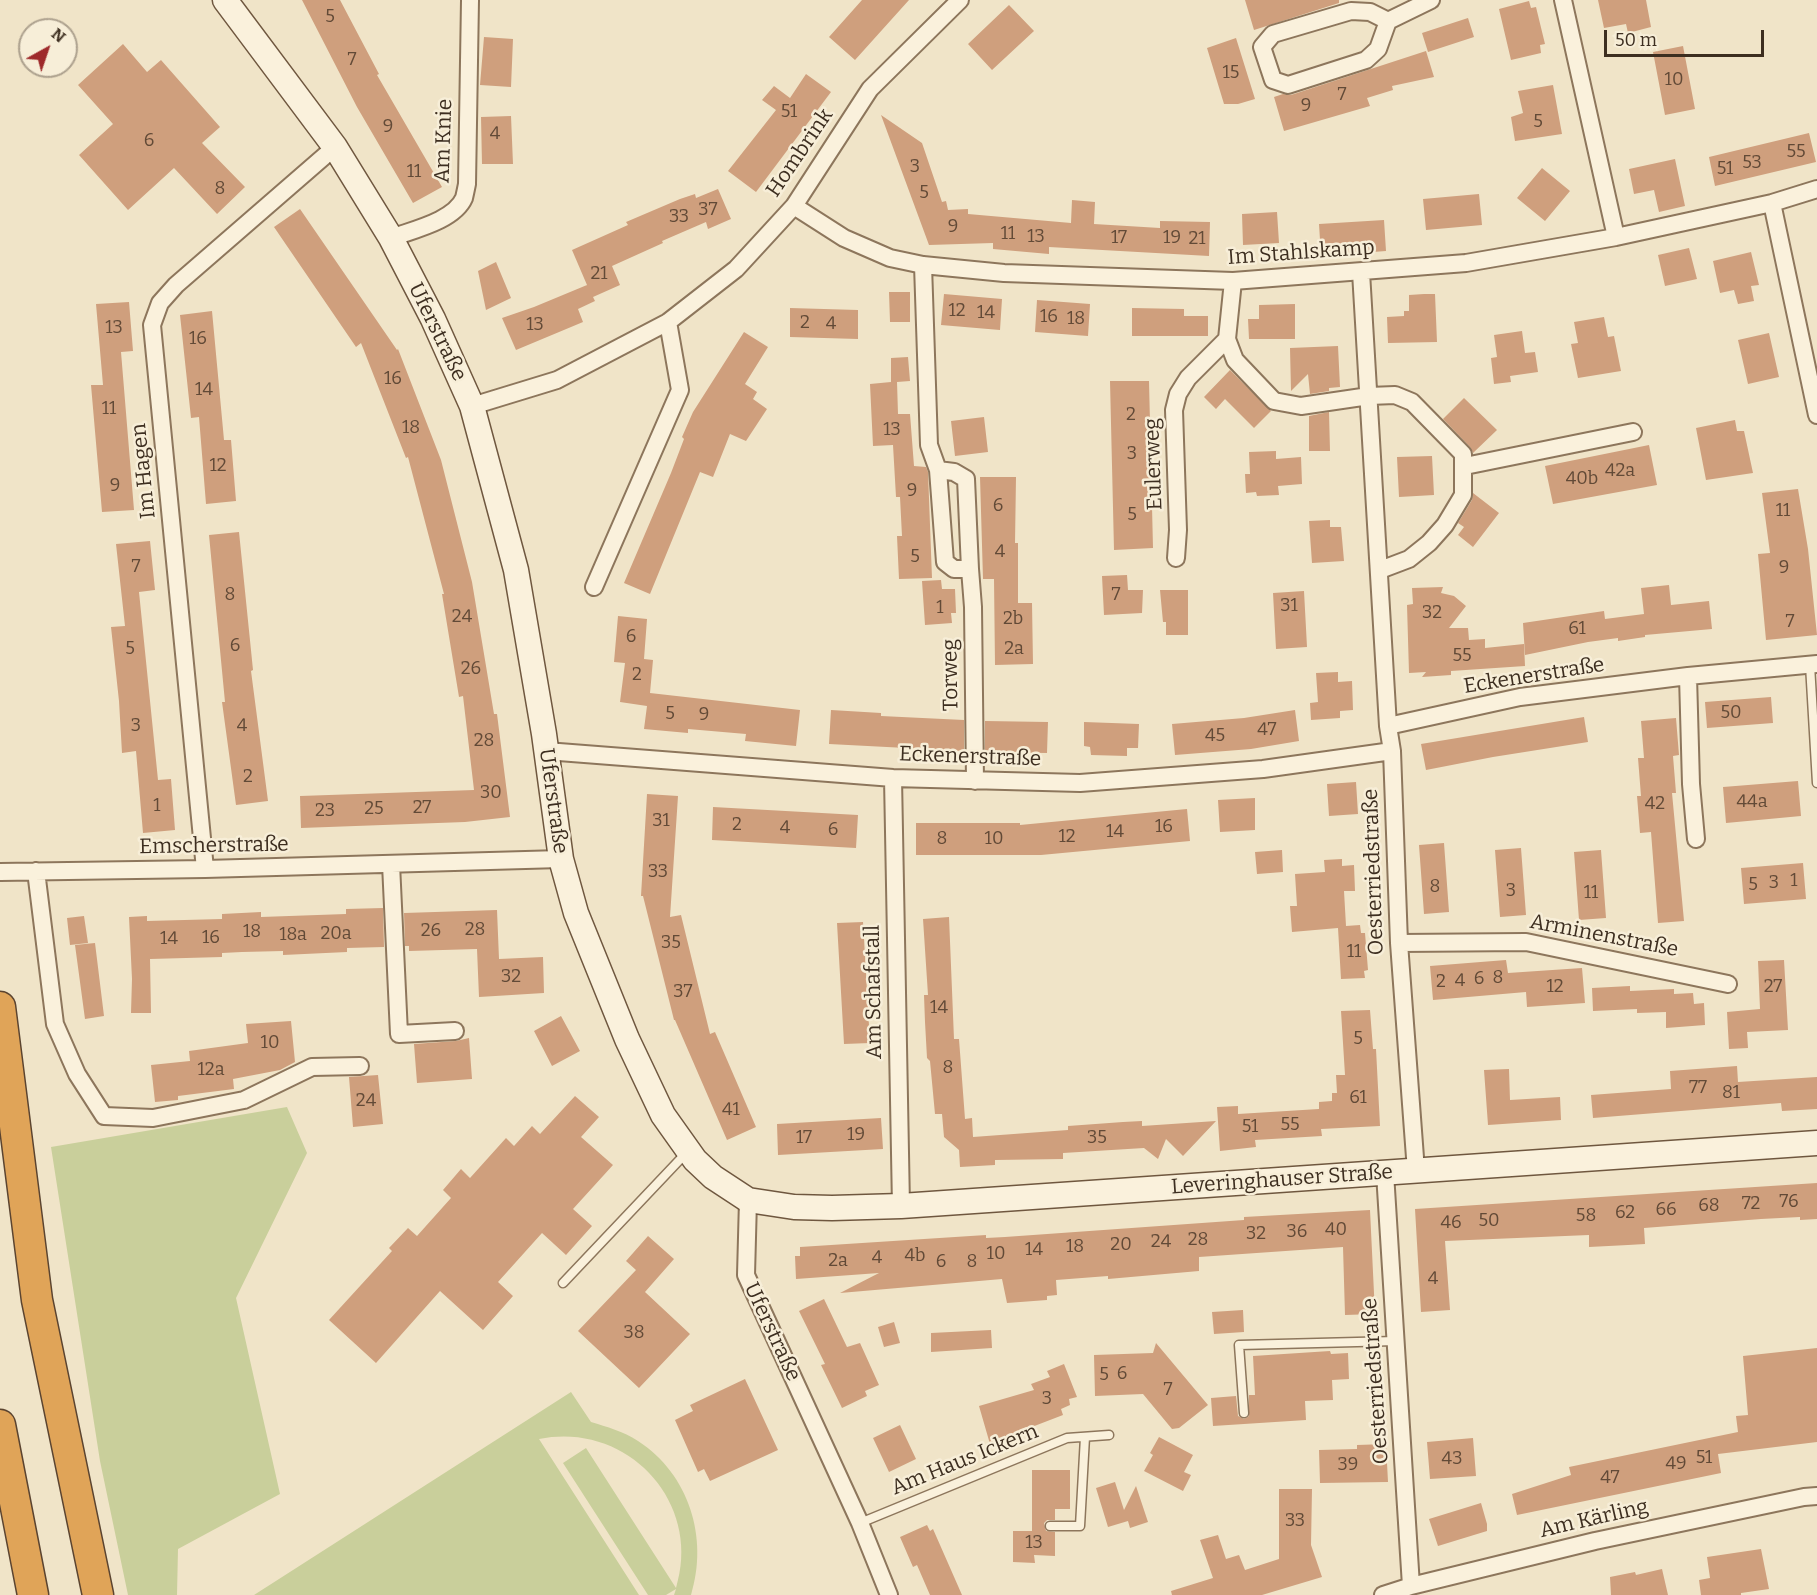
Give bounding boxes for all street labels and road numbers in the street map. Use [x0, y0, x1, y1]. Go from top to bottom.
street label: Am Knie [430, 98, 458, 184]
street label: Hombrink [761, 104, 839, 202]
street label: Im Stahlskamp [1227, 235, 1375, 271]
street label: Uferstraße [402, 279, 472, 385]
street label: Eulerweg [1140, 417, 1168, 511]
street label: Im Hagen [126, 422, 162, 520]
street label: Torweg [938, 639, 964, 711]
street label: Eckenerstraße [1462, 652, 1606, 700]
street label: Eckenerstraße [898, 742, 1042, 772]
street label: Uferstraße [533, 747, 573, 855]
street label: Oesterriedstraße [1358, 788, 1390, 956]
street label: Emscherstraße [139, 832, 289, 860]
street label: Arminenstraße [1528, 909, 1680, 963]
street label: Am Schafstall [860, 925, 888, 1059]
street label: Leveringhauser Straße [1170, 1160, 1394, 1200]
street label: Uferstraße [738, 1279, 806, 1385]
street label: Oesterriedstraße [1358, 1297, 1394, 1465]
street label: Am Haus Ickern [888, 1419, 1042, 1501]
street label: Am Kärling [1537, 1494, 1651, 1544]

